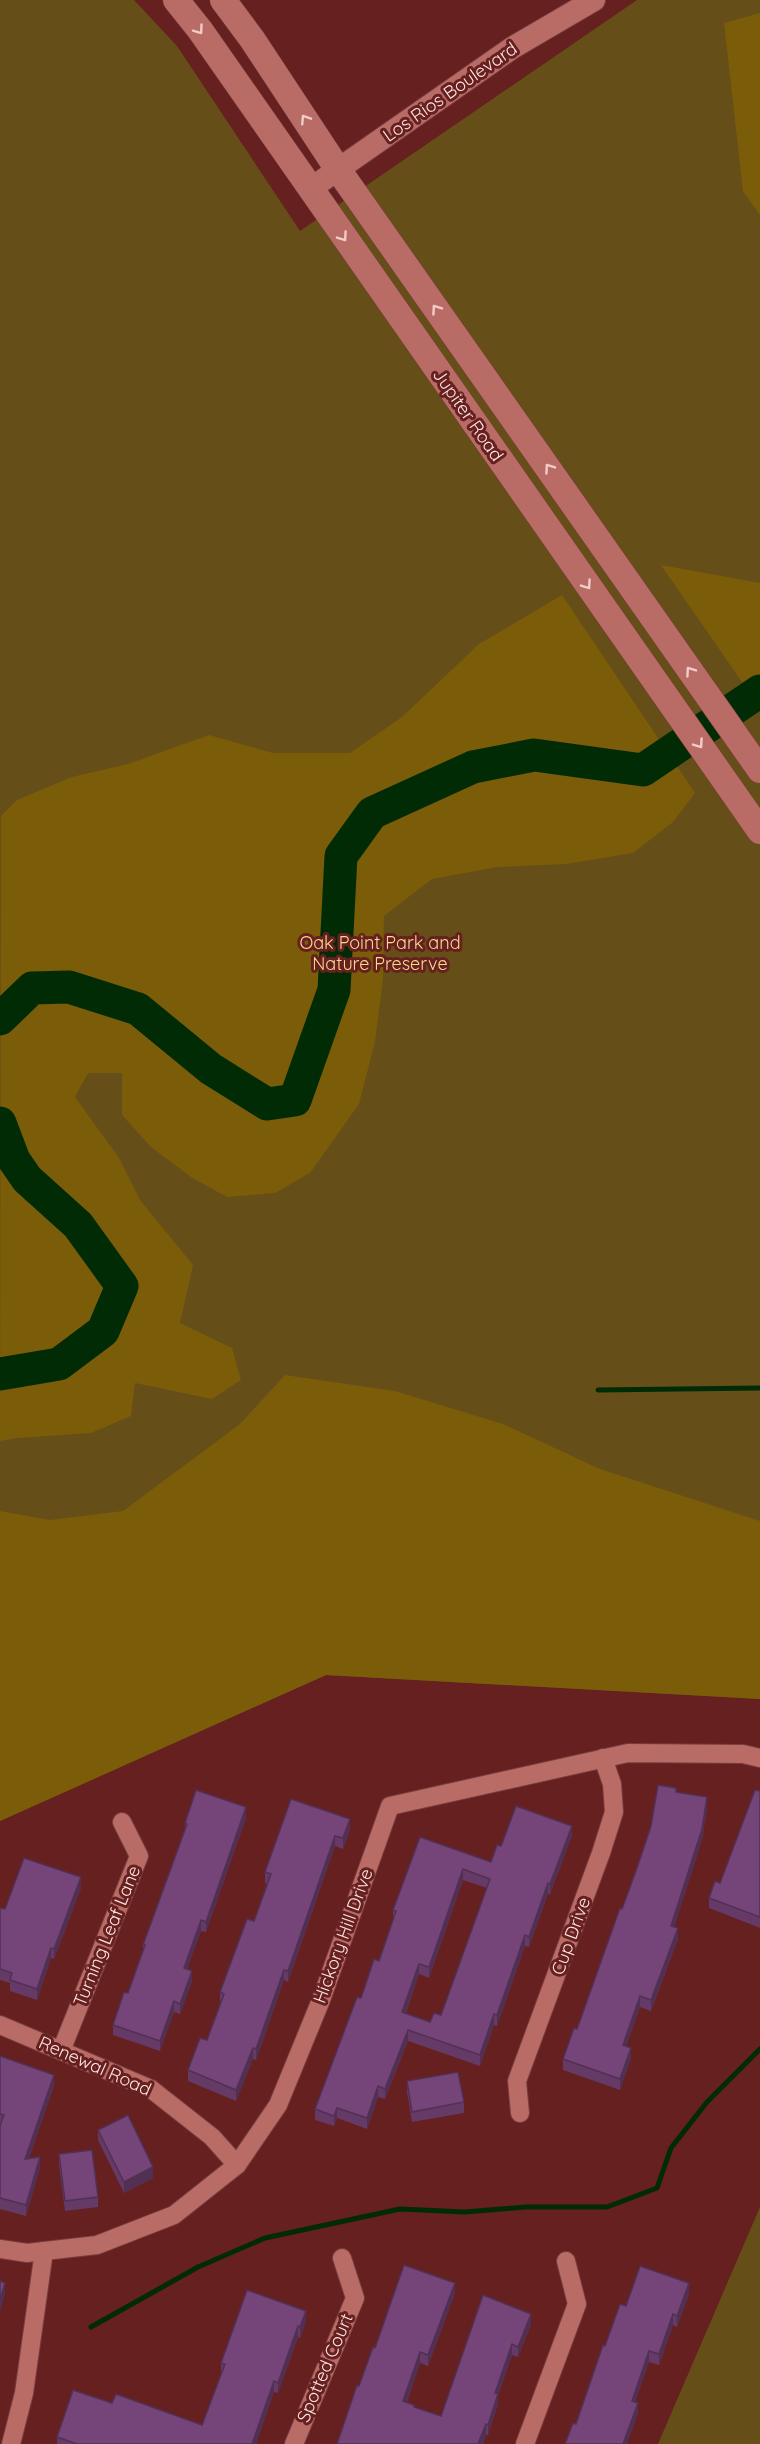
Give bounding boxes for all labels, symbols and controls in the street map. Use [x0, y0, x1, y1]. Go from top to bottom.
one-way arrow [192, 24, 203, 35]
street label: Los Rios Boulevard [378, 37, 521, 147]
one-way arrow [301, 115, 312, 126]
one-way arrow [336, 230, 347, 241]
one-way arrow [432, 305, 443, 316]
street label: Jupiter Road [428, 364, 509, 466]
one-way arrow [545, 464, 556, 475]
one-way arrow [580, 578, 591, 589]
one-way arrow [686, 666, 697, 677]
one-way arrow [692, 737, 703, 748]
park label: Oak Point Park and Nature Preserve [299, 931, 461, 975]
street label: Turning Leaf Lane [68, 1862, 145, 2010]
street label: Hickory Hill Drive [307, 1865, 378, 2006]
street label: Cup Drive [546, 1894, 595, 1978]
street label: Renewal Road [35, 2030, 155, 2101]
street label: Spotted Court [291, 2310, 358, 2426]

